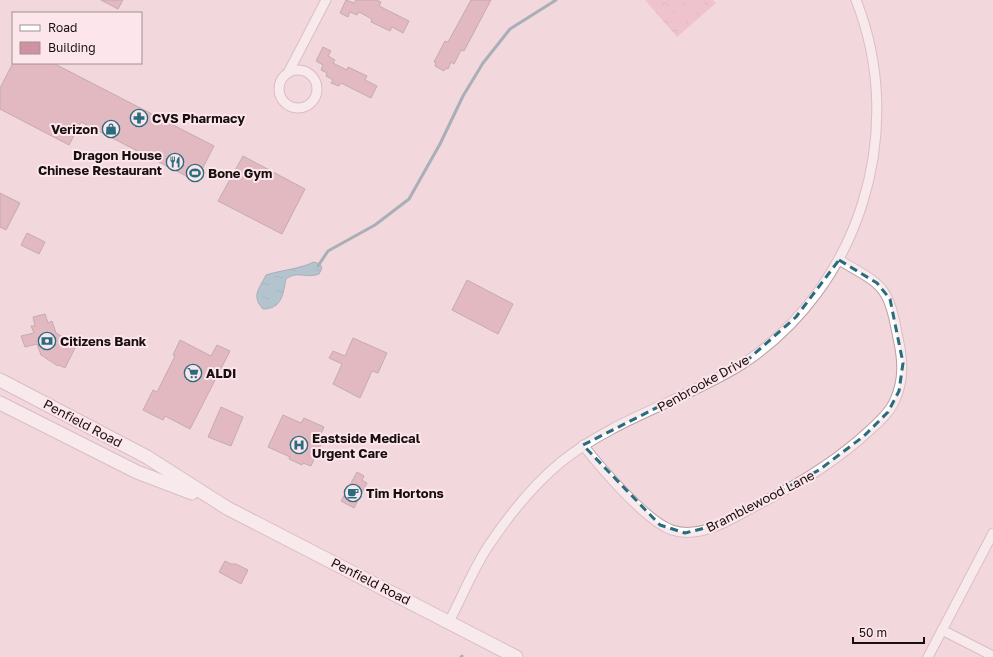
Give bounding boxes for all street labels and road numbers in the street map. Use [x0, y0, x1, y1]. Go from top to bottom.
street label: Penbrooke Drive [654, 351, 752, 415]
street label: Penfield Road [41, 396, 125, 450]
street label: Bramblewood Lane [703, 467, 817, 535]
street label: Penfield Road [329, 554, 413, 608]

